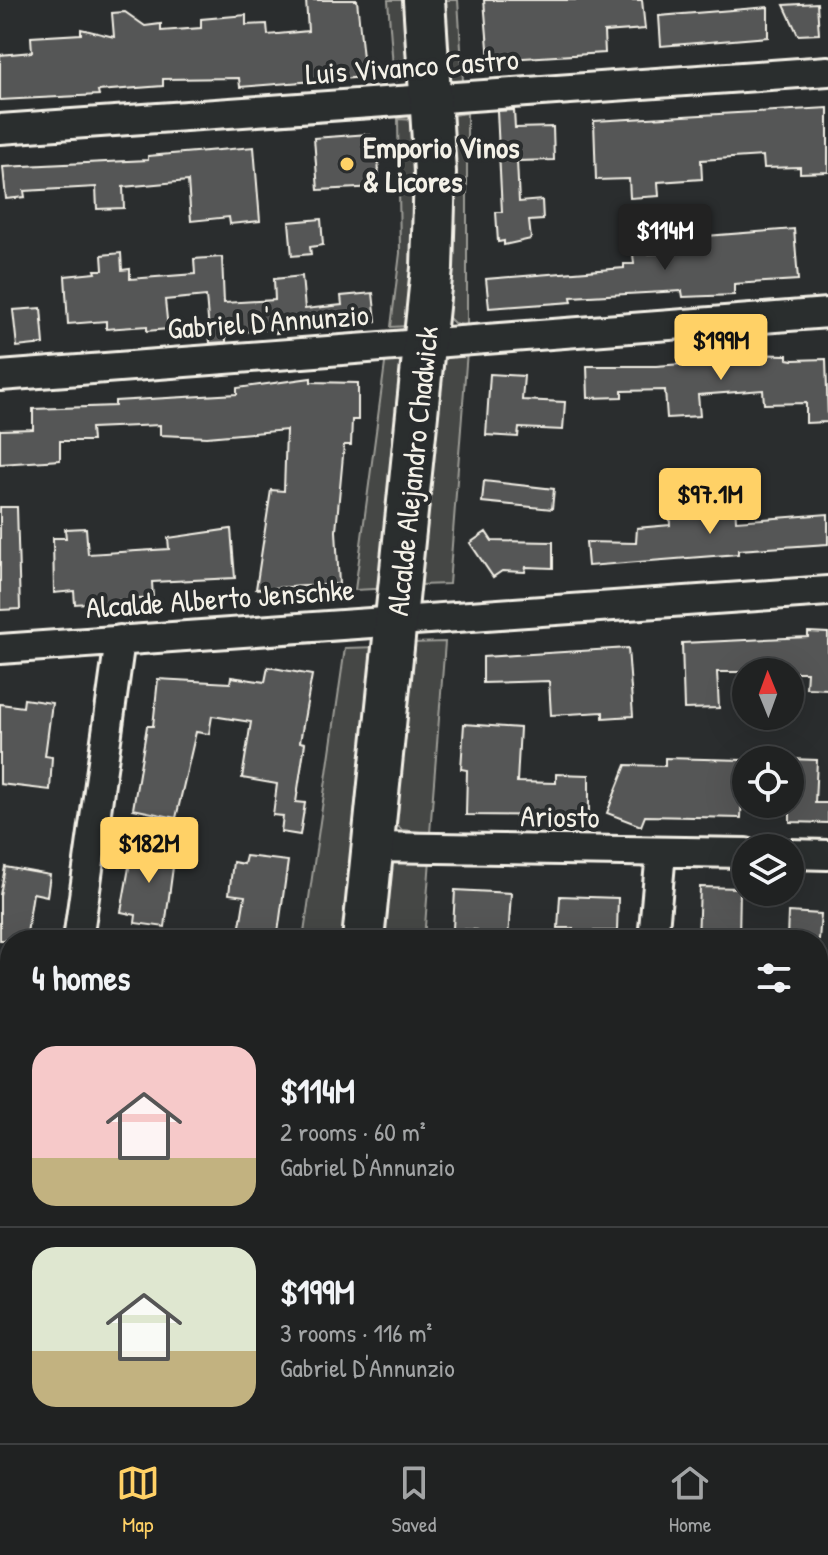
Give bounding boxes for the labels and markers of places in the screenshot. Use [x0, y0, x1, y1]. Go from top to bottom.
place label: Emporio Vinos & Licores [363, 127, 520, 201]
marker: Emporio Vinos & Licores [338, 155, 356, 173]
pin: $114M [609, 204, 721, 272]
pin: $199M [665, 314, 777, 382]
pin: $97.1M [645, 468, 775, 536]
pin: $182M [93, 817, 205, 885]

